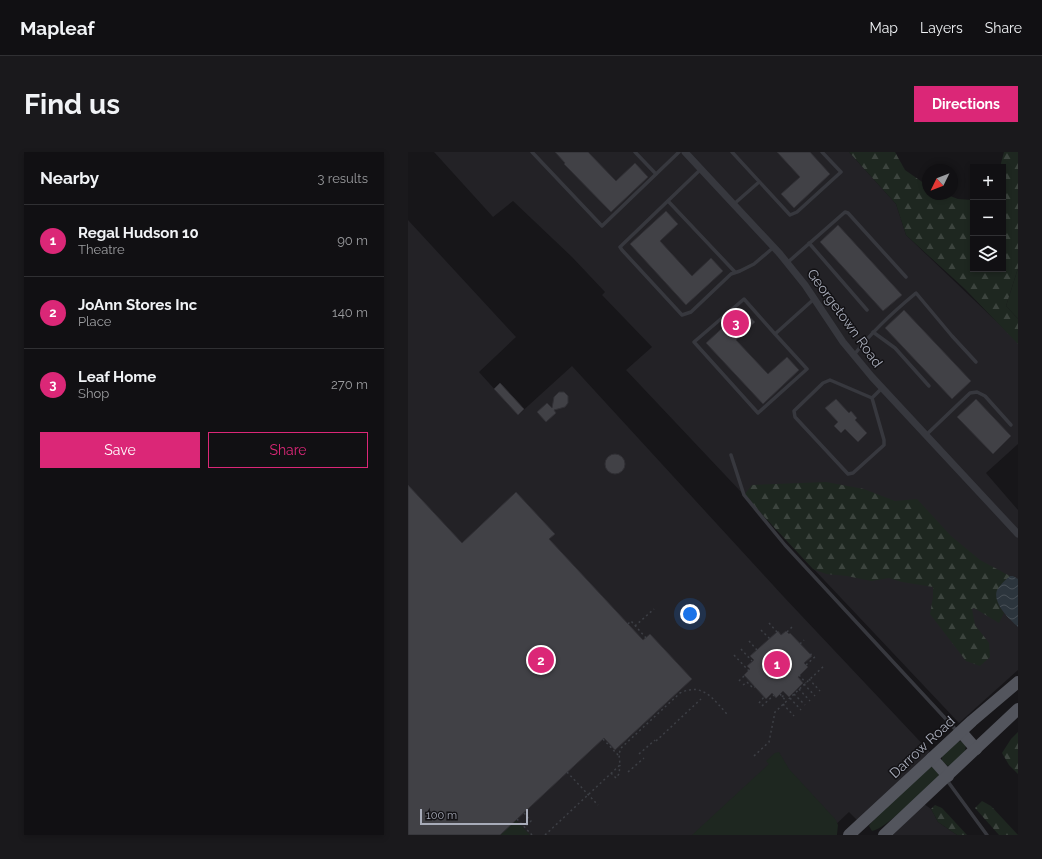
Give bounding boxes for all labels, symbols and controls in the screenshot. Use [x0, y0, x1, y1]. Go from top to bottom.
text: Mapleaf [20, 17, 95, 39]
text: Map [870, 20, 898, 36]
text: Layers [920, 20, 963, 36]
text: Share [985, 20, 1022, 36]
button: Directions [914, 86, 1018, 122]
text: Find us [24, 88, 120, 121]
north arrow [922, 164, 958, 200]
map controls [970, 164, 1006, 272]
button: + [970, 164, 1006, 200]
text: Nearby [40, 168, 99, 188]
text: 3 results [318, 171, 368, 186]
button: − [970, 200, 1006, 236]
text: Regal Hudson 10 [78, 224, 199, 242]
text: 1 [50, 233, 56, 248]
text: 90 m [337, 233, 368, 248]
button: layers [970, 236, 1006, 272]
text: Theatre [78, 242, 125, 257]
street label: Georgetown Road [804, 266, 886, 370]
text: JoAnn Stores Inc [78, 296, 197, 314]
text: 2 [49, 305, 57, 320]
text: 140 m [332, 305, 368, 320]
pin: 3 [723, 308, 749, 338]
text: Place [78, 314, 111, 329]
text: Leaf Home [78, 368, 156, 386]
text: 3 [49, 377, 57, 392]
text: 270 m [331, 377, 368, 392]
text: Shop [78, 386, 109, 401]
button: Save [40, 432, 200, 468]
button: Share [208, 432, 368, 468]
your location [680, 604, 700, 624]
pin: 2 [528, 645, 554, 675]
pin: 1 [764, 649, 790, 679]
street label: Darrow Road [886, 713, 958, 781]
scale bar [420, 807, 528, 826]
text: 100 m [426, 809, 457, 822]

